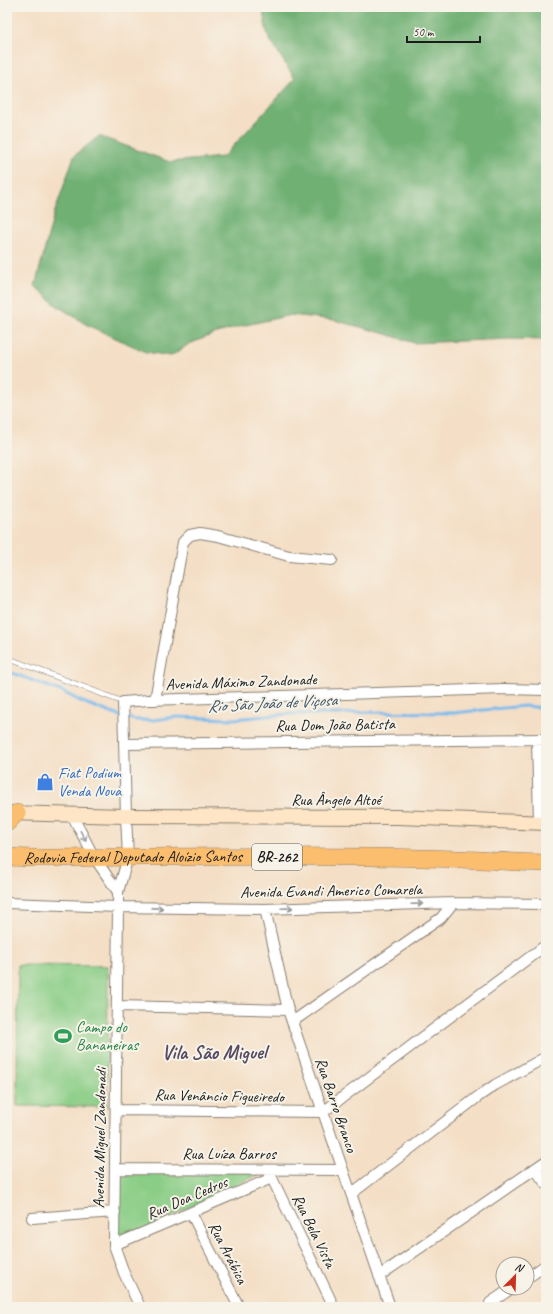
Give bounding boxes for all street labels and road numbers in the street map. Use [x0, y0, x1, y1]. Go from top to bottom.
street label: Avenida Máximo Zandonade [165, 669, 319, 695]
street label: Rua Dom João Batista [275, 714, 396, 736]
street label: Rua Ângelo Altoé [291, 790, 384, 810]
road number: BR-262 [252, 844, 302, 870]
street label: Rodovia Federal Deputado Aloízio Santos [24, 846, 243, 868]
street label: Avenida Evandi Americo Comarela [240, 879, 424, 903]
street label: Rua Barro Branco [310, 1055, 362, 1156]
street label: Avenida Miguel Zandonadi [89, 1066, 111, 1208]
street label: Rua Venâncio Figueiredo [154, 1085, 286, 1107]
street label: Rua Luíza Barros [182, 1144, 277, 1164]
street label: Rua Doa Cedros [143, 1171, 232, 1224]
street label: Rua Bela Vista [288, 1191, 341, 1272]
street label: Rua Arábica [204, 1219, 253, 1289]

